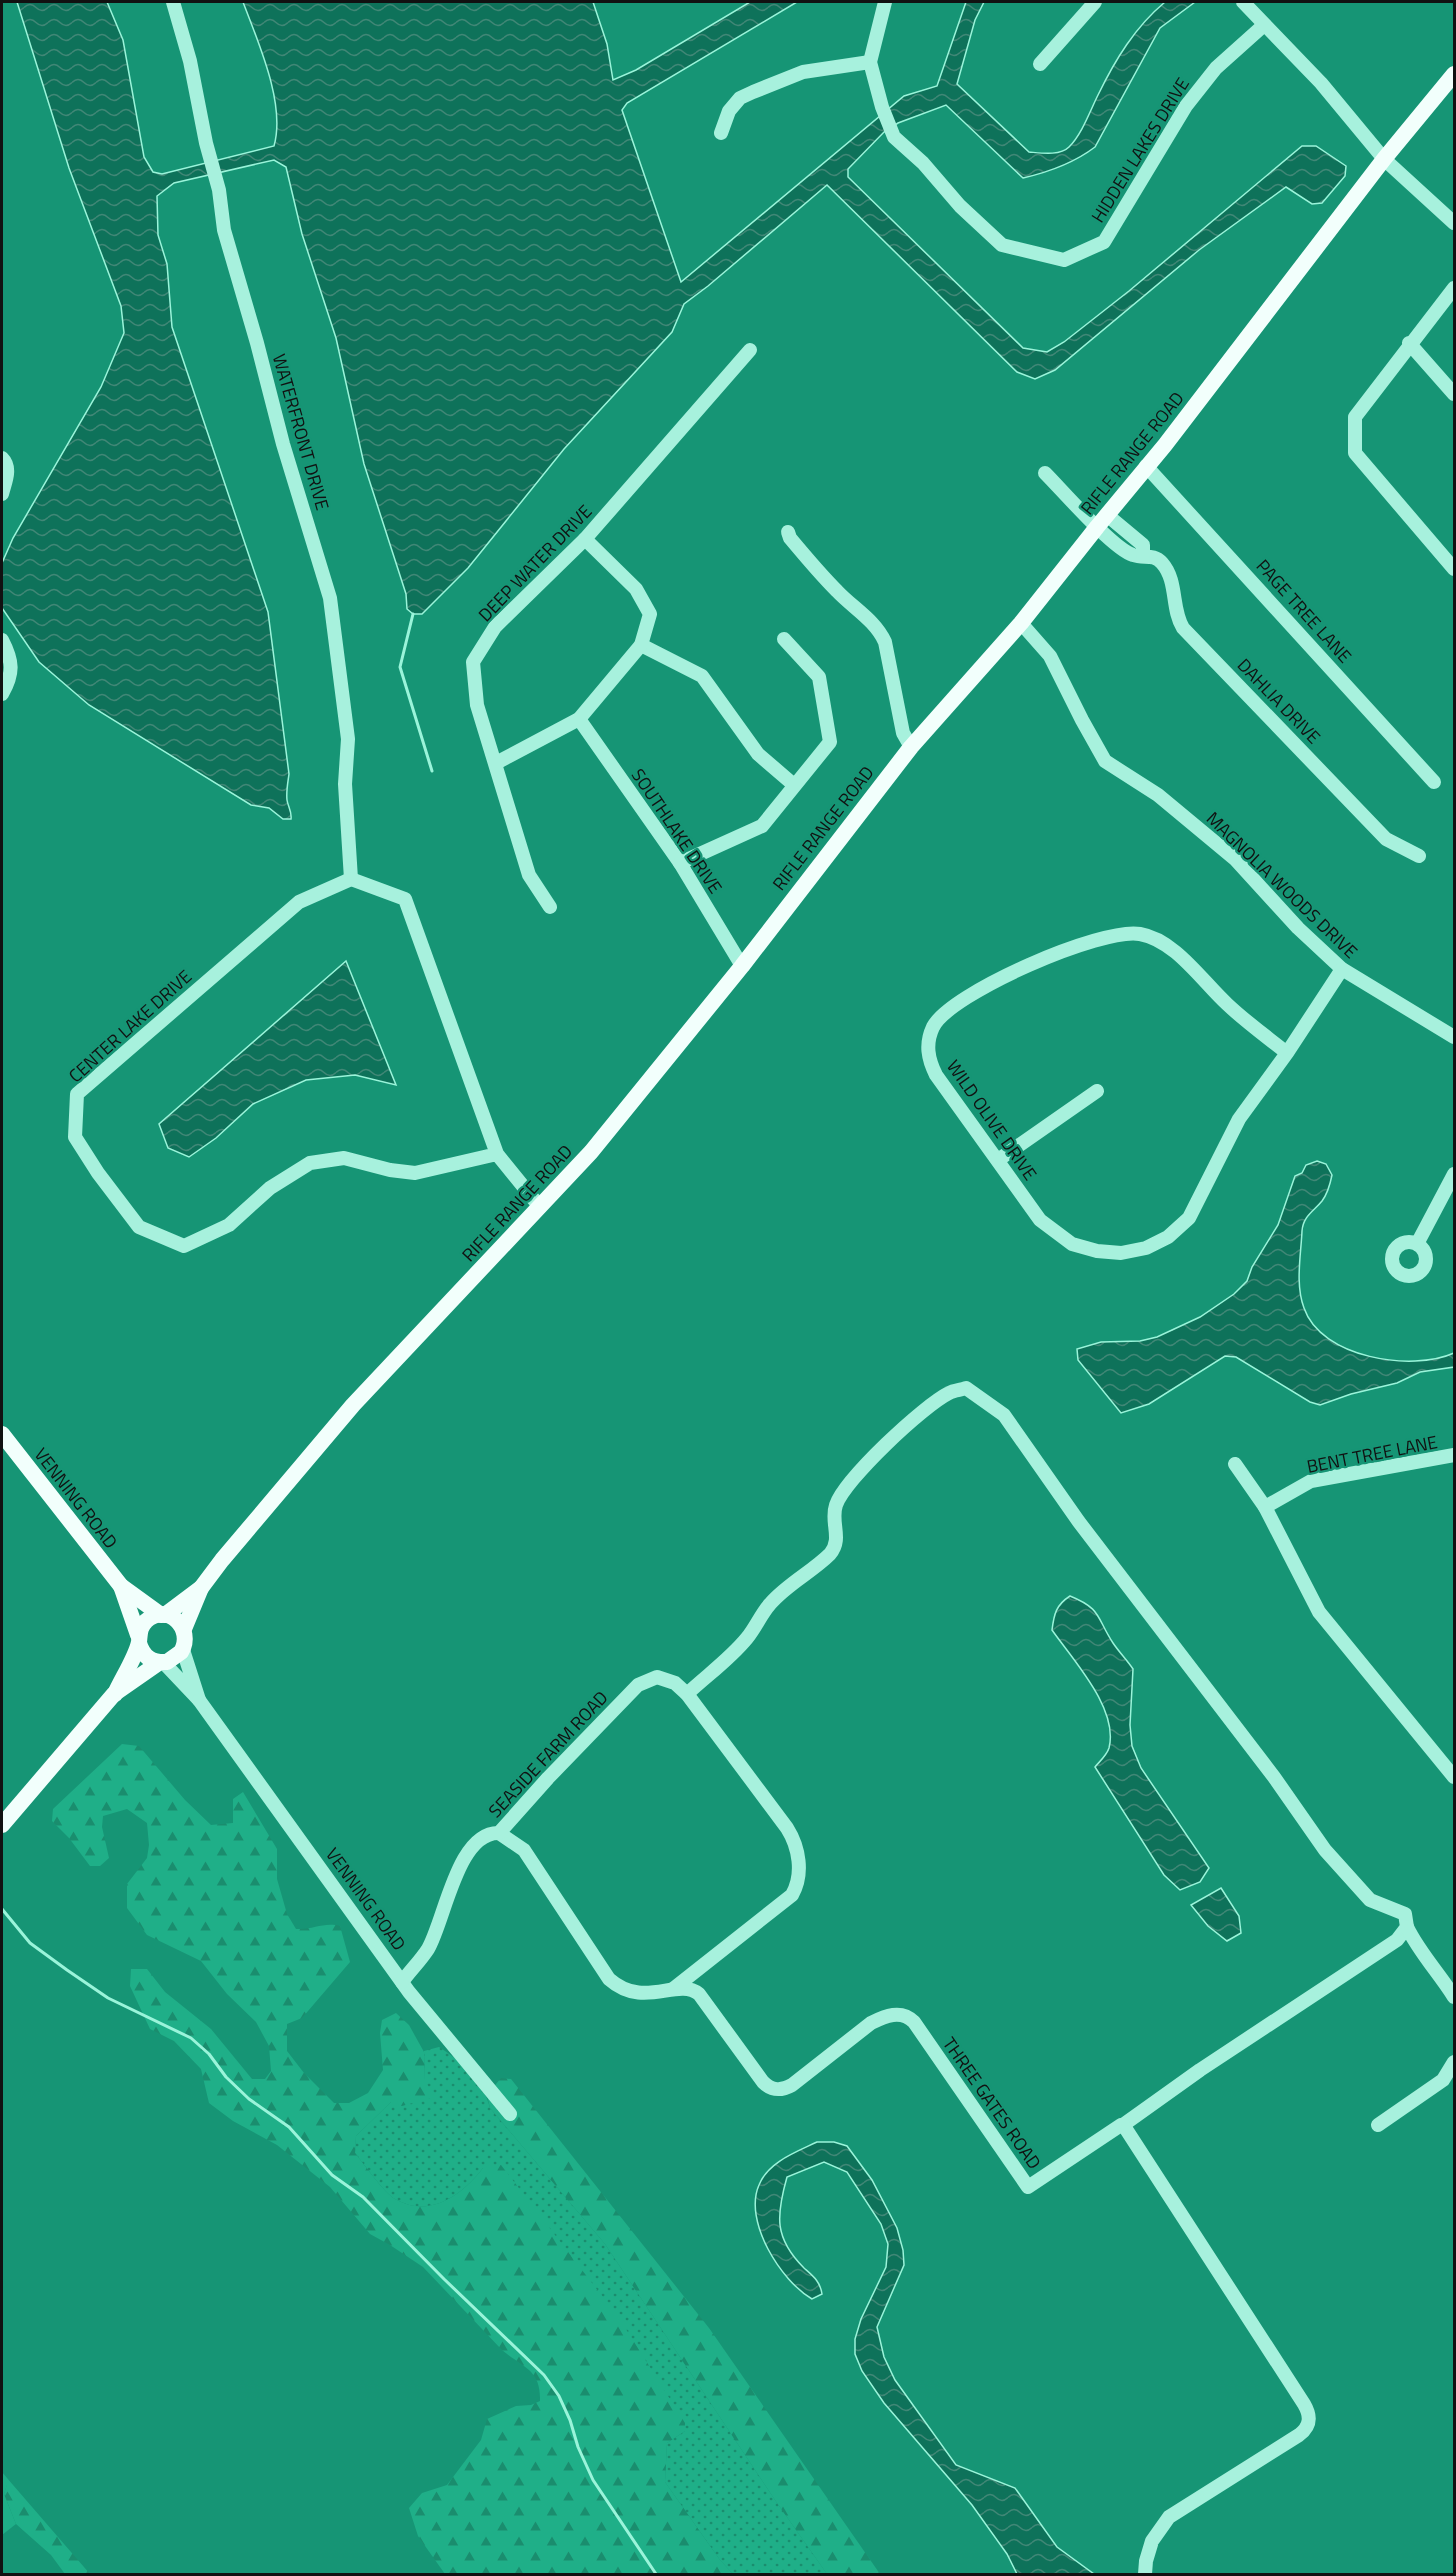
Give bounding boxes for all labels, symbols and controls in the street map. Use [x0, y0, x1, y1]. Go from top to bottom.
street label: HIDDEN LAKES DRIVE [1084, 72, 1196, 228]
street label: WATERFRONT DRIVE [266, 351, 336, 513]
street label: RIFLE RANGE ROAD [1074, 386, 1190, 520]
street label: DEEP WATER DRIVE [472, 498, 598, 628]
street label: PAGE TREE LANE [1250, 553, 1358, 669]
street label: DAHLIA DRIVE [1231, 652, 1327, 750]
street label: RIFLE RANGE ROAD [766, 760, 880, 896]
street label: SOUTHLAKE DRIVE [625, 763, 729, 899]
street label: MAGNOLIA WOODS DRIVE [1200, 805, 1364, 965]
street label: CENTER LAKE DRIVE [62, 963, 198, 1089]
street label: WILD OLIVE DRIVE [940, 1054, 1044, 1186]
street label: RIFLE RANGE ROAD [455, 1138, 579, 1268]
street label: BENT TREE LANE [1304, 1428, 1440, 1480]
street label: VENNING ROAD [28, 1442, 124, 1554]
street label: SEASIDE FARM ROAD [482, 1685, 614, 1823]
street label: VENNING ROAD [319, 1842, 413, 1956]
street label: THREE GATES ROAD [936, 2031, 1048, 2175]

